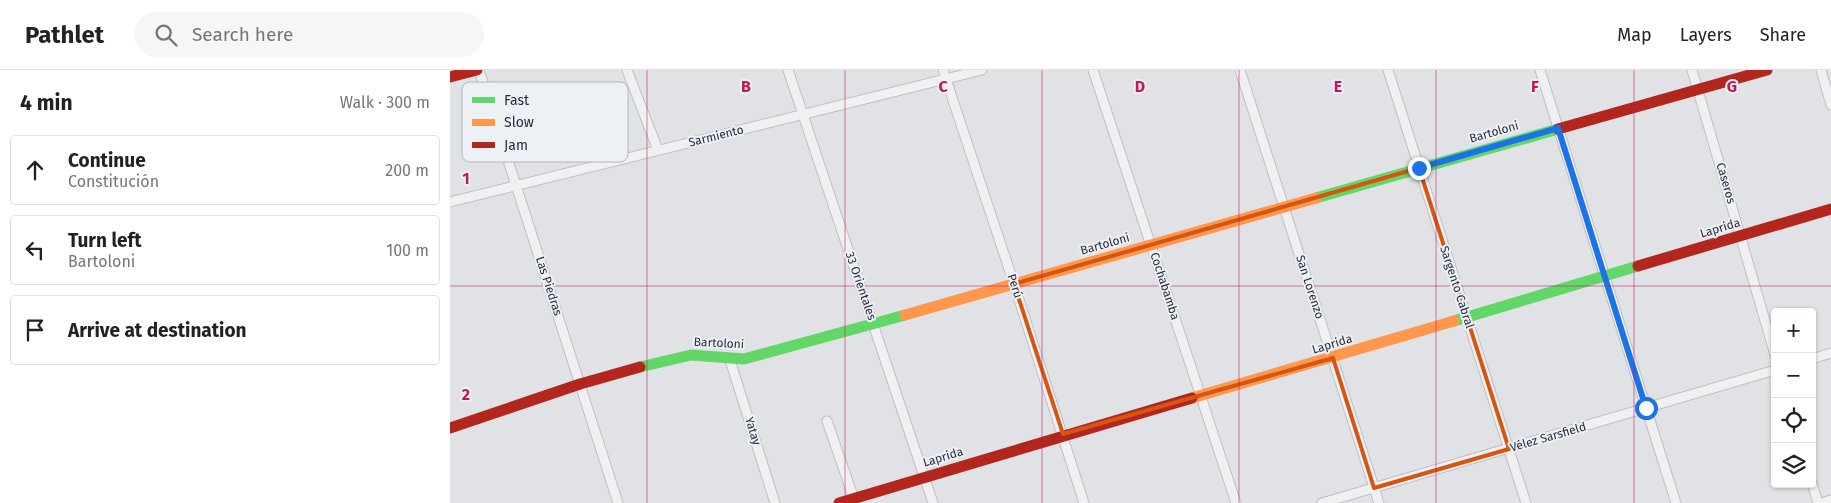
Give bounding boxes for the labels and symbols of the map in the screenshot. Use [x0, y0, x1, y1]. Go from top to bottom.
text: B [741, 77, 751, 96]
text: C [938, 77, 948, 96]
text: D [1135, 77, 1145, 96]
text: E [1334, 77, 1342, 96]
text: F [1531, 77, 1539, 96]
text: G [1727, 77, 1737, 96]
legend [462, 82, 628, 162]
text: Fast [504, 92, 530, 109]
text: Slow [504, 114, 534, 131]
street label: Bartoloni [1468, 118, 1520, 146]
street label: Sarmiento [687, 122, 745, 150]
text: Jam [504, 137, 528, 154]
route end [1408, 157, 1431, 180]
street label: Caseros [1713, 161, 1739, 206]
text: 1 [462, 169, 470, 188]
street label: Laprida [1698, 215, 1742, 241]
street label: Bartoloni [1079, 230, 1131, 258]
street label: Sargento Cabral [1437, 244, 1477, 330]
street label: 33 Orientales [843, 250, 879, 322]
street label: Cochabamba [1148, 250, 1182, 322]
street label: San Lorenzo [1293, 253, 1327, 321]
street label: Las Piedras [533, 255, 565, 318]
street label: Perú [1005, 272, 1025, 300]
street label: Laprida [1310, 331, 1354, 357]
street label: Bartoloni [693, 335, 745, 351]
text: 2 [462, 385, 470, 404]
route start [1635, 397, 1658, 420]
street label: Yatay [742, 415, 764, 447]
street label: Vélez Sarsfield [1508, 419, 1588, 455]
street label: Laprida [921, 444, 965, 470]

